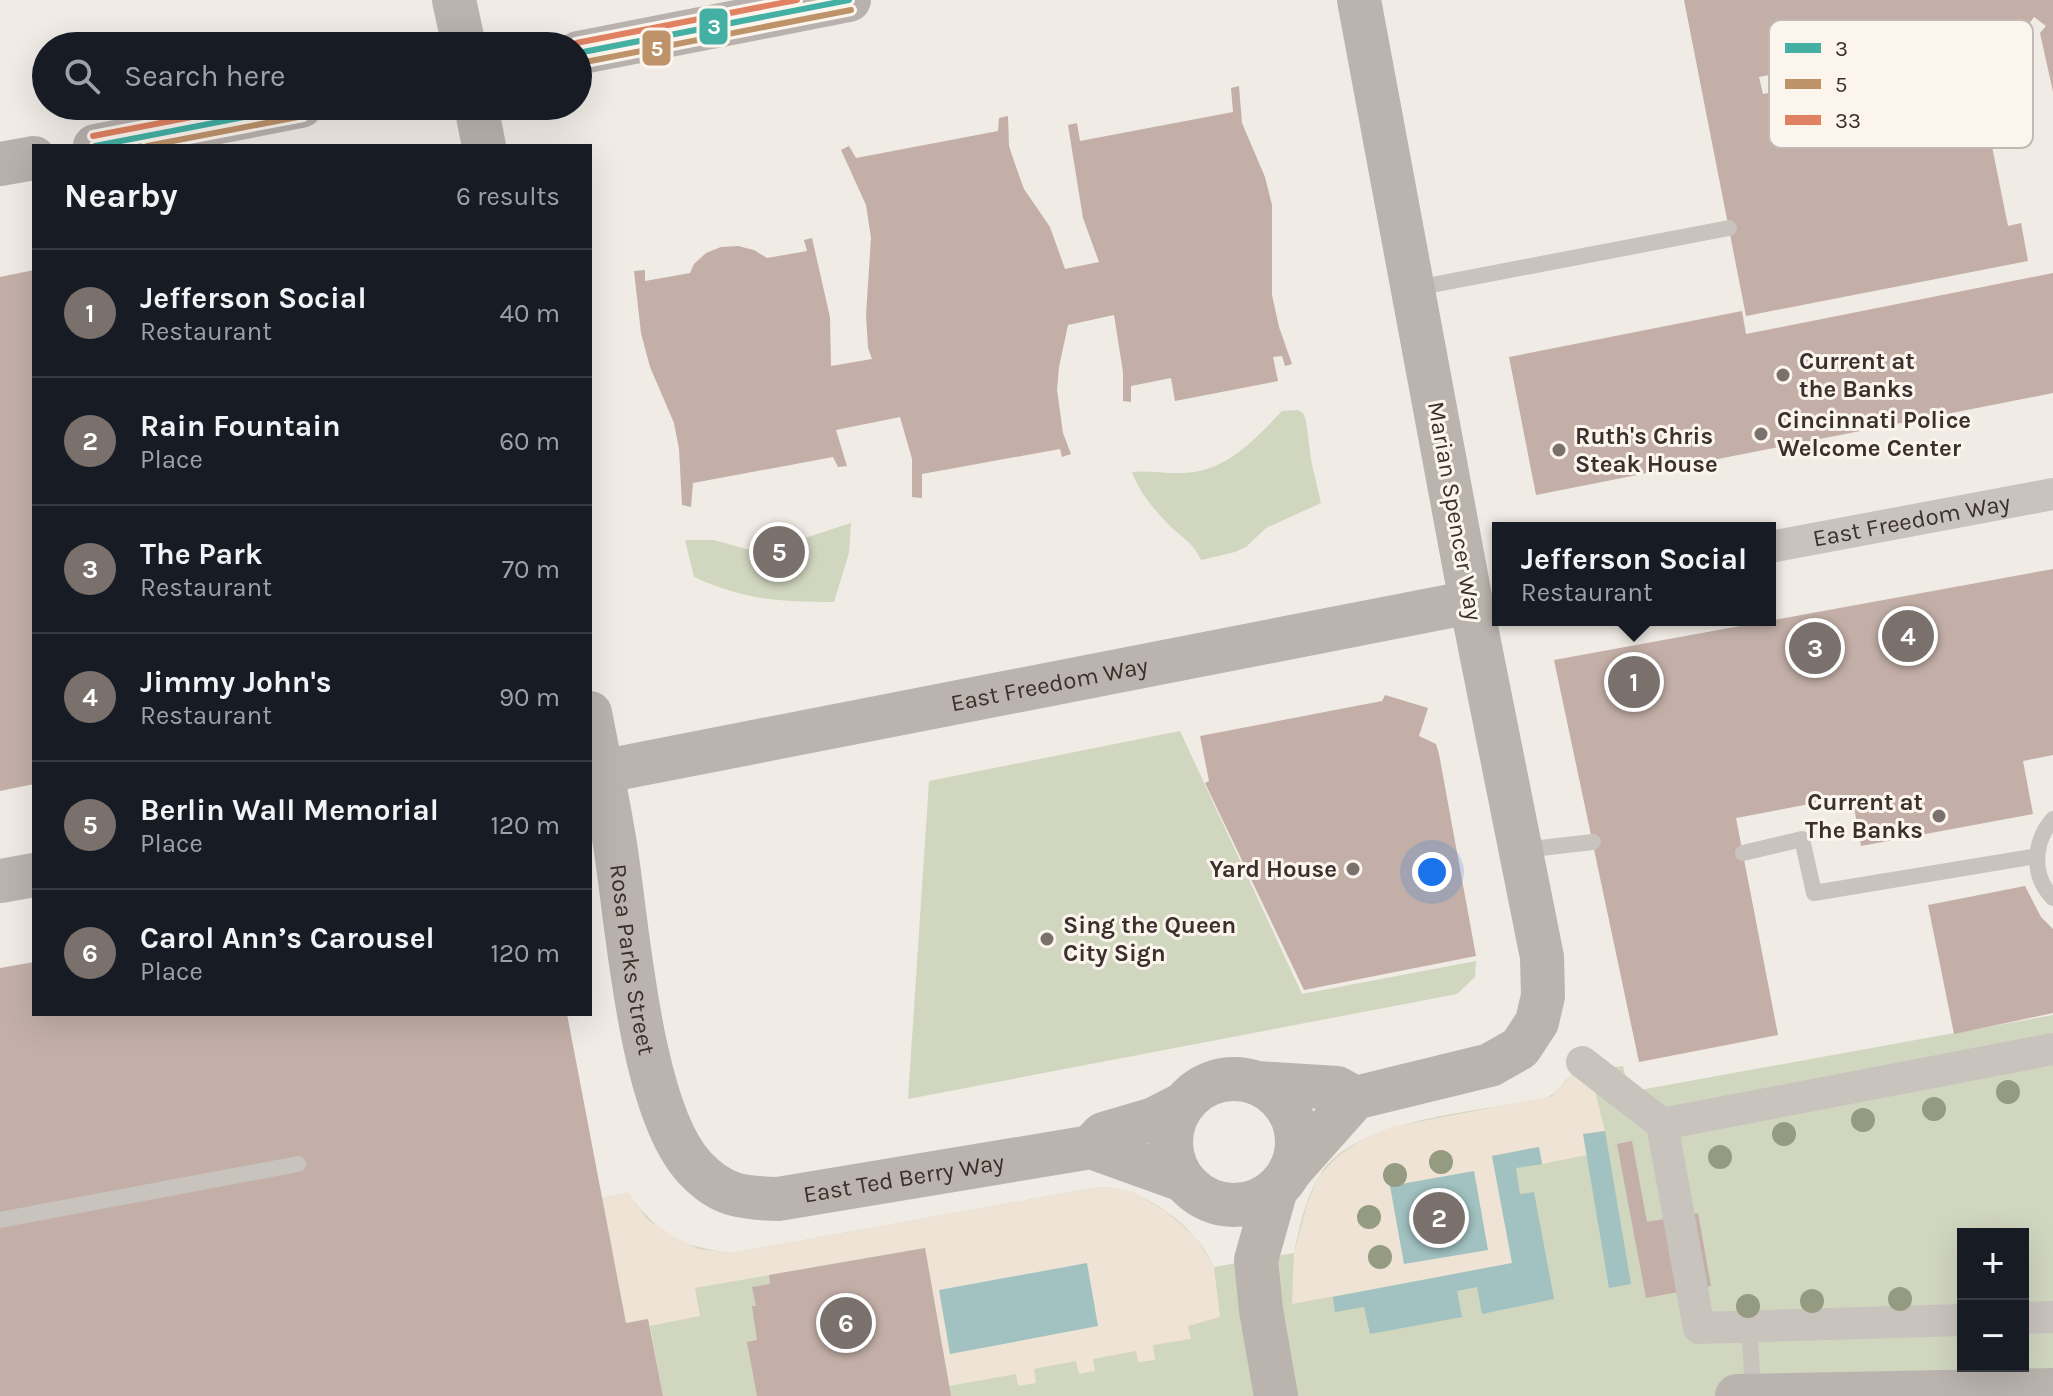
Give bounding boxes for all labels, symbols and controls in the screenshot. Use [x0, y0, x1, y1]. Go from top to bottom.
line badge: 3 [698, 7, 729, 46]
text: 3 [707, 14, 721, 40]
legend [1769, 20, 2033, 148]
line badge: 5 [641, 29, 672, 67]
search box [32, 32, 592, 120]
text: 5 [651, 36, 663, 62]
text: 3 [1835, 36, 1848, 62]
icon: search [60, 54, 104, 98]
text: Search here [124, 58, 285, 94]
text: 5 [1835, 72, 1847, 98]
text: 33 [1835, 108, 1861, 134]
text: Nearby [64, 176, 178, 216]
text: 6 results [456, 181, 560, 212]
text: Jefferson Social [140, 280, 367, 316]
text: 1 [85, 298, 95, 329]
text: 40 m [500, 298, 560, 329]
text: Restaurant [140, 316, 272, 347]
place label: Current at the Banks [1799, 347, 1915, 403]
marker: Current at the Banks [1774, 366, 1792, 384]
street label: Marian Spencer Way [1422, 399, 1488, 623]
place label: Cincinnati Police Welcome Center [1777, 406, 1971, 462]
text: Rain Fountain [140, 408, 341, 444]
place label: Ruth's Chris Steak House [1575, 422, 1718, 478]
marker: Cincinnati Police Welcome Center [1752, 425, 1770, 443]
text: 2 [82, 426, 98, 457]
text: 60 m [499, 426, 560, 457]
marker: Ruth's Chris Steak House [1550, 441, 1568, 459]
text: Place [140, 444, 203, 475]
street label: East Freedom Way [1810, 488, 2013, 553]
pin: 5 [753, 522, 805, 582]
popup [1492, 522, 1776, 626]
text: The Park [140, 536, 263, 572]
text: Jefferson Social [1521, 541, 1747, 577]
text: 3 [82, 554, 98, 585]
text: 70 m [502, 554, 560, 585]
text: Restaurant [140, 572, 272, 603]
text: Restaurant [1521, 577, 1653, 608]
pin: 4 [1882, 606, 1934, 666]
pin: 3 [1789, 618, 1841, 678]
street label: East Freedom Way [948, 651, 1150, 717]
pin: 1 [1608, 652, 1660, 712]
text: Jimmy John's [140, 664, 332, 700]
text: 4 [82, 682, 98, 713]
text: 90 m [499, 682, 560, 713]
text: Restaurant [140, 700, 272, 731]
place label: Current at The Banks [1805, 788, 1923, 844]
text: Berlin Wall Memorial [140, 792, 439, 828]
marker: Current at The Banks [1930, 807, 1948, 825]
text: 5 [82, 810, 98, 841]
text: 120 m [490, 810, 560, 841]
text: Place [140, 828, 203, 859]
your location [1412, 852, 1452, 892]
place label: Yard House [1209, 855, 1337, 883]
marker: Yard House [1344, 860, 1362, 878]
street label: Rosa Parks Street [604, 862, 661, 1058]
place label: Sing the Queen City Sign [1063, 911, 1236, 967]
text: Carol Ann’s Carousel [140, 920, 435, 956]
marker: Sing the Queen City Sign [1038, 930, 1056, 948]
text: 6 [82, 938, 98, 969]
text: 120 m [490, 938, 560, 969]
text: Place [140, 956, 203, 987]
street label: East Ted Berry Way [801, 1148, 1006, 1209]
pin: 2 [1413, 1188, 1465, 1248]
map controls [1957, 1228, 2029, 1372]
button: + [1957, 1228, 2029, 1300]
pin: 6 [820, 1293, 872, 1353]
button: − [1957, 1300, 2029, 1372]

